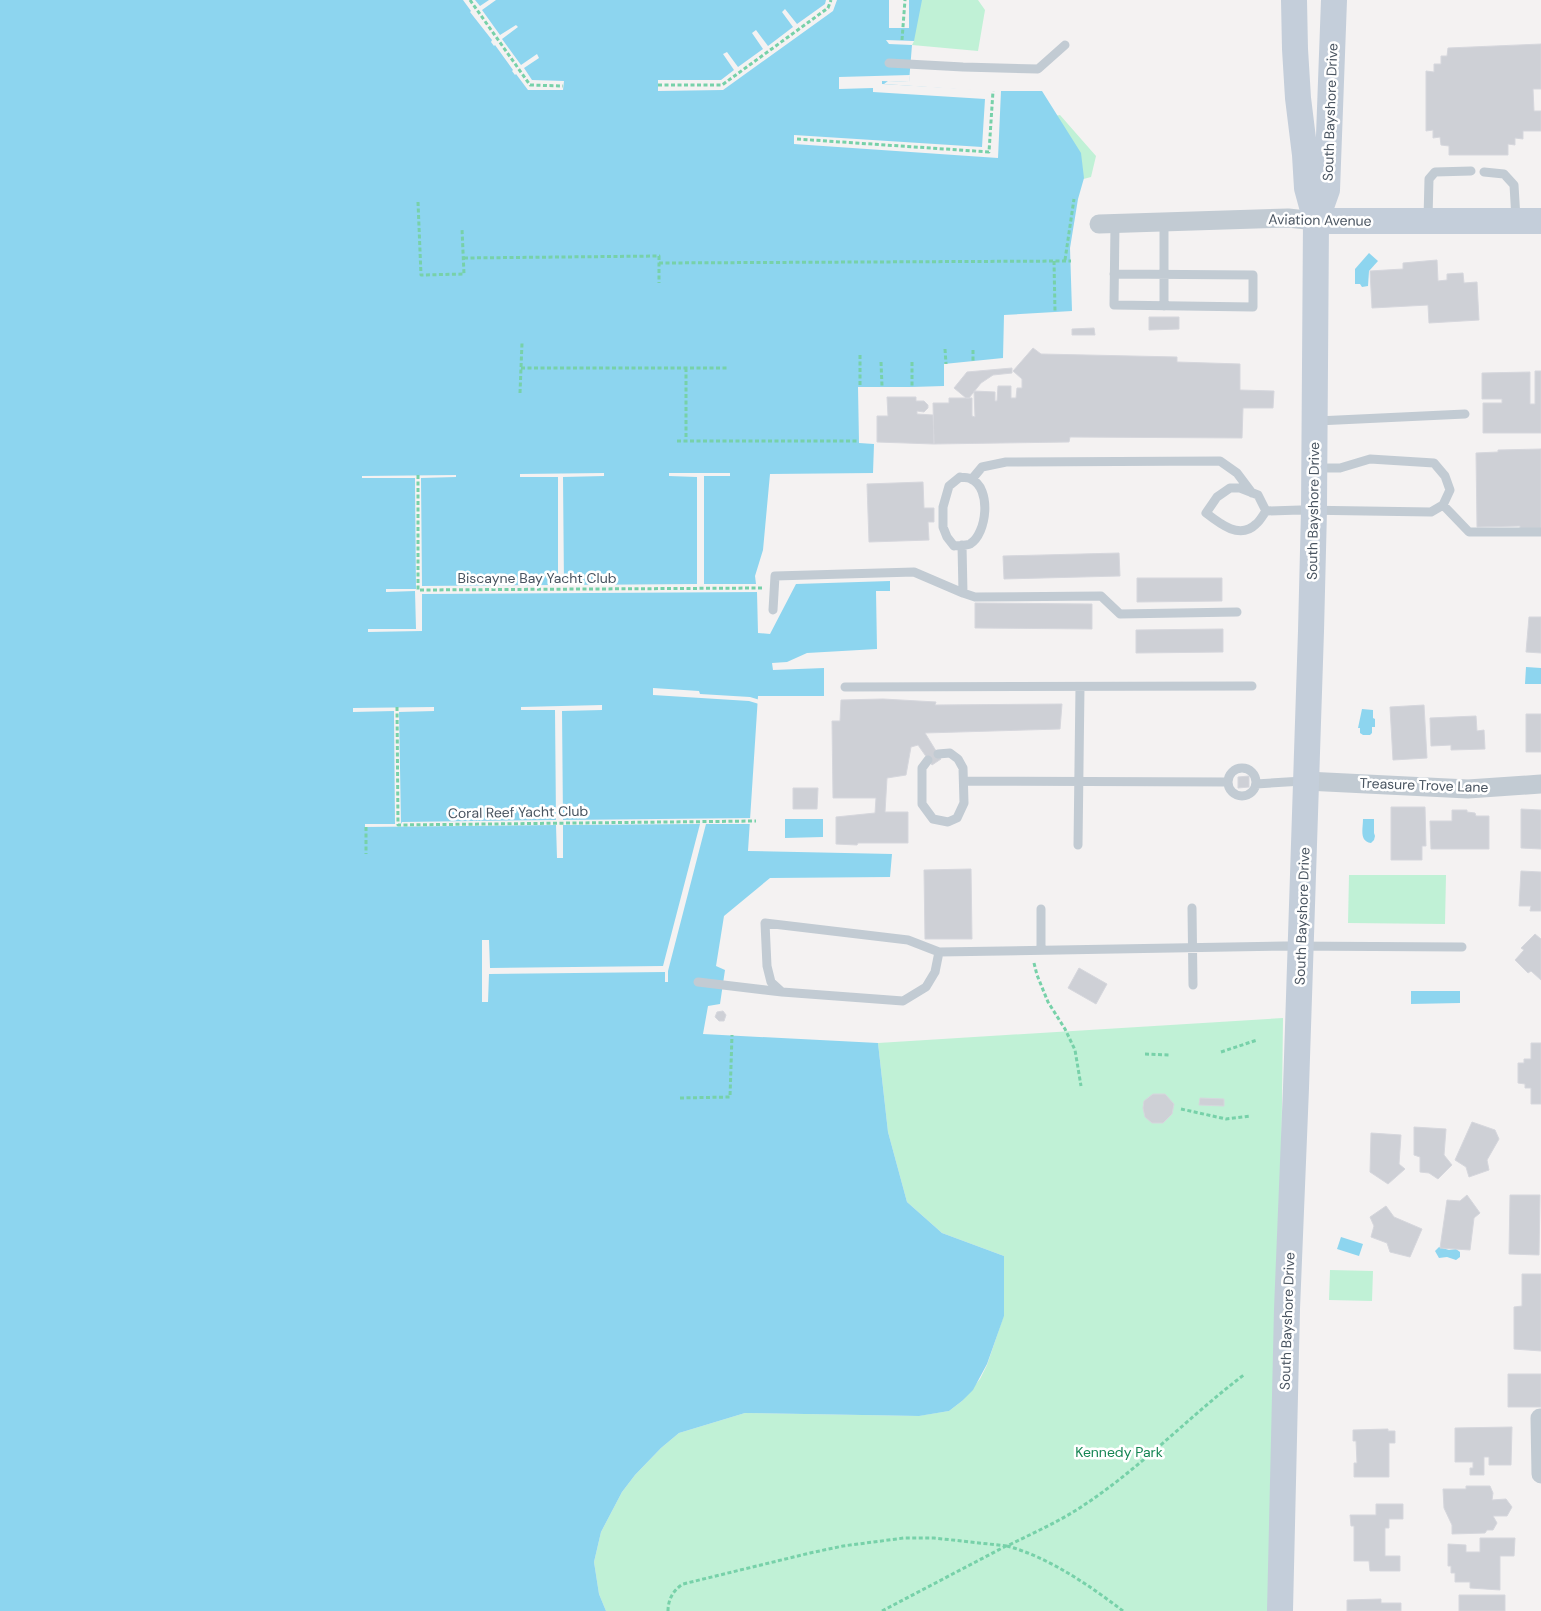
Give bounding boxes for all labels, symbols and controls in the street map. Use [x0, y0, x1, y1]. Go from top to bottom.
street label: South Bayshore Drive [1319, 43, 1341, 181]
street label: Aviation Avenue [1268, 210, 1372, 230]
street label: South Bayshore Drive [1303, 442, 1323, 580]
street label: Biscayne Bay Yacht Club [457, 569, 617, 587]
street label: Treasure Trove Lane [1359, 774, 1489, 796]
street label: Coral Reef Yacht Club [448, 802, 588, 822]
street label: South Bayshore Drive [1291, 847, 1313, 985]
street label: South Bayshore Drive [1276, 1252, 1298, 1390]
park label: Kennedy Park [1075, 1443, 1163, 1461]

